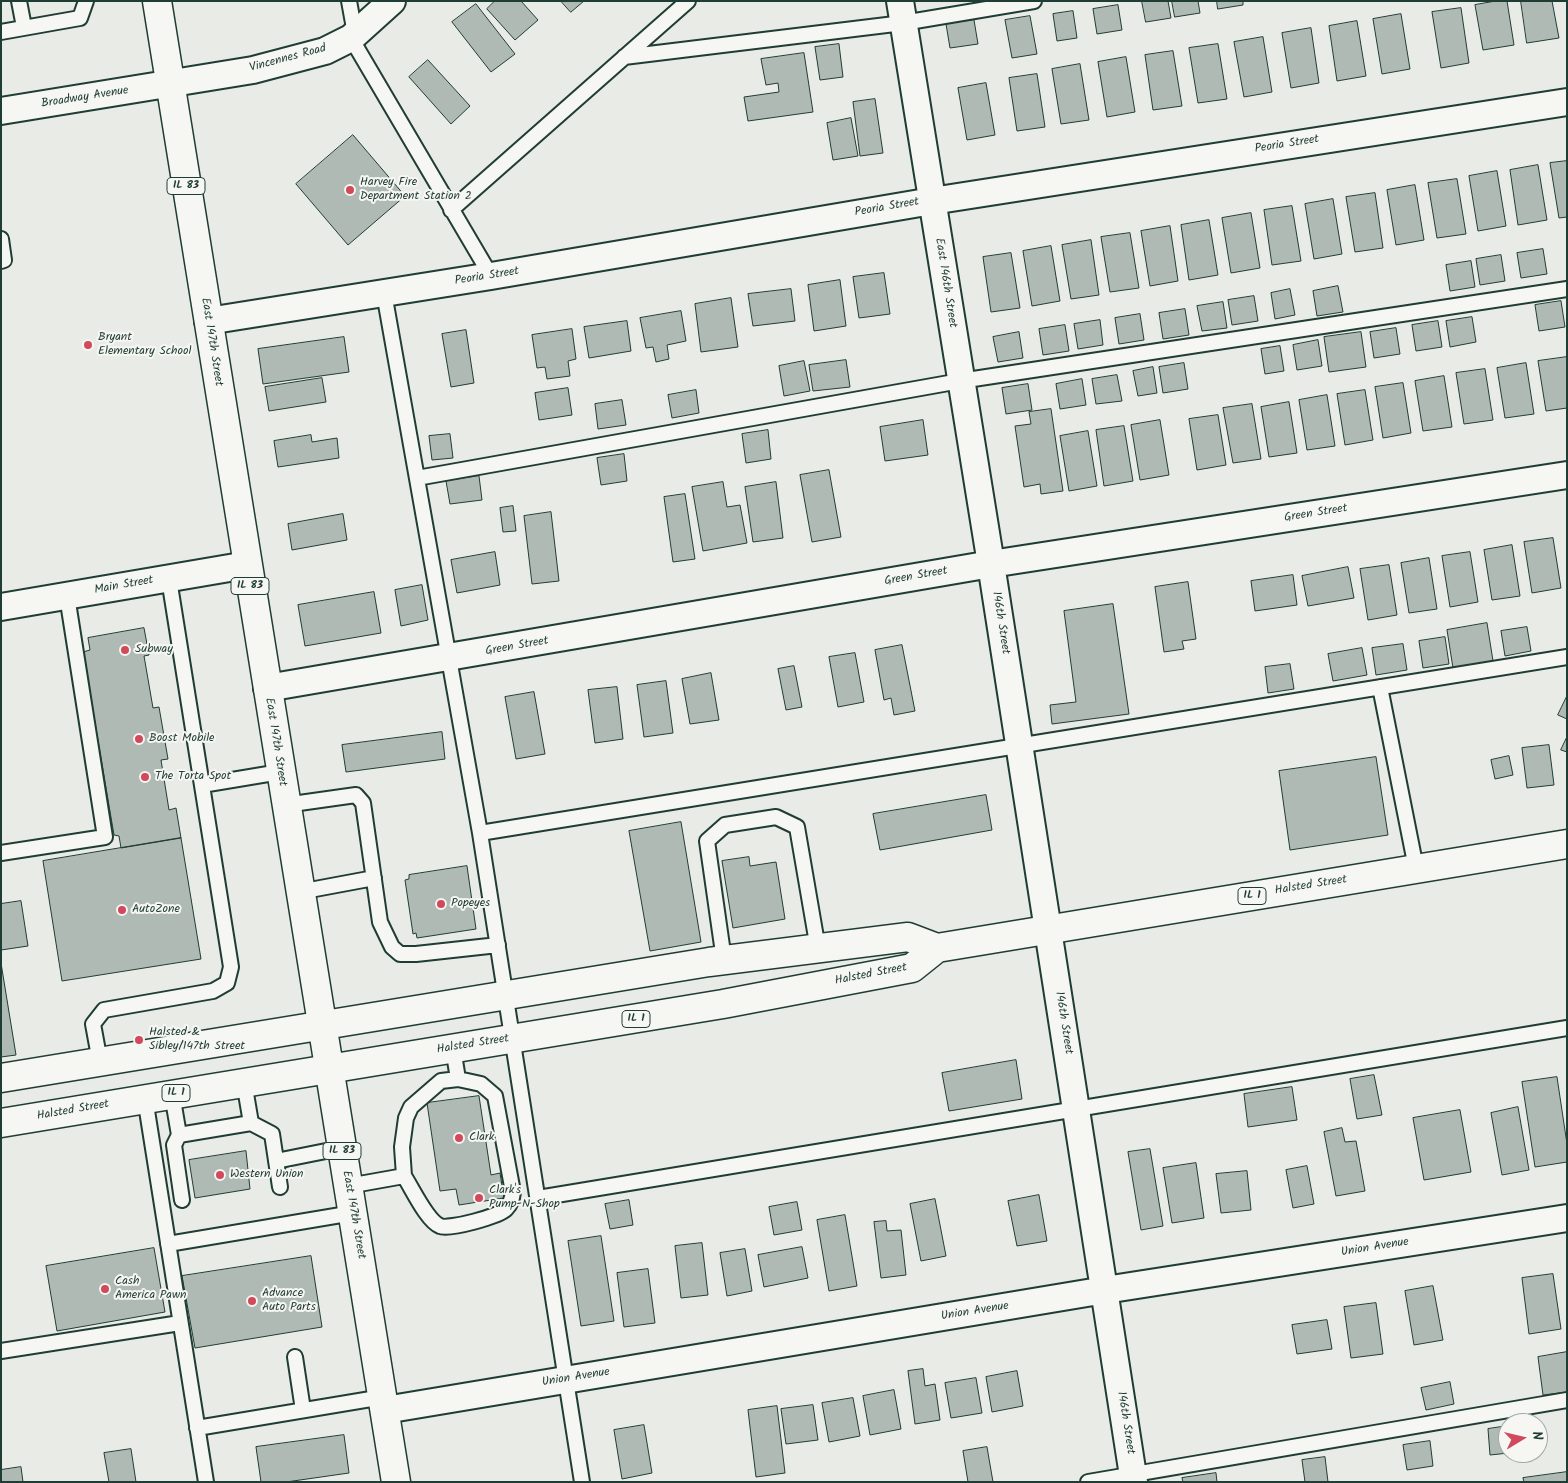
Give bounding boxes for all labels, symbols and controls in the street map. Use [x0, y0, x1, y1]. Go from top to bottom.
street label: Vincennes Road [248, 42, 328, 76]
street label: Broadway Avenue [40, 84, 130, 112]
street label: Peoria Street [1254, 133, 1320, 157]
place label: Harvey Fire Department Station 2 [360, 176, 472, 204]
road number: IL 83 [167, 178, 205, 195]
marker: Harvey Fire Department Station 2 [344, 184, 356, 196]
street label: Peoria Street [854, 195, 920, 221]
street label: East 146th Street [931, 237, 959, 329]
street label: Peoria Street [454, 265, 520, 289]
street label: East 147th Street [197, 297, 225, 387]
place label: Bryant Elementary School [98, 331, 191, 359]
marker: Bryant Elementary School [82, 339, 94, 351]
street label: Green Street [1283, 502, 1349, 526]
street label: Green Street [883, 564, 949, 590]
street label: Main Street [93, 574, 155, 598]
road number: IL 83 [231, 578, 269, 594]
street label: 146th Street [988, 591, 1012, 655]
street label: Green Street [484, 634, 550, 660]
place label: Subway [135, 643, 173, 657]
marker: Subway [119, 644, 131, 656]
street label: East 147th Street [261, 697, 289, 787]
place label: Boost Mobile [149, 732, 214, 746]
marker: Boost Mobile [133, 733, 145, 745]
place label: The Torta Spot [155, 770, 231, 784]
marker: The Torta Spot [139, 771, 151, 783]
street label: Halsted Street [1274, 873, 1348, 899]
road number: IL 1 [1238, 888, 1266, 904]
place label: Popeyes [451, 897, 490, 911]
marker: Popeyes [435, 898, 447, 910]
place label: AutoZone [132, 903, 180, 917]
marker: AutoZone [116, 904, 128, 916]
street label: Halsted Street [834, 961, 908, 989]
street label: 146th Street [1051, 991, 1075, 1055]
road number: IL 1 [622, 1011, 650, 1028]
place label: Halsted & Sibley/147th Street [149, 1026, 245, 1054]
street label: Halsted Street [436, 1032, 510, 1058]
marker: Halsted & Sibley/147th Street [133, 1034, 145, 1046]
road number: IL 1 [162, 1084, 190, 1102]
street label: Halsted Street [36, 1098, 110, 1124]
place label: Clark [469, 1131, 494, 1145]
marker: Clark [453, 1132, 465, 1144]
road number: IL 83 [323, 1142, 361, 1160]
place label: Western Union [230, 1168, 303, 1182]
marker: Western Union [214, 1169, 226, 1181]
street label: East 147th Street [338, 1170, 368, 1260]
place label: Clark's Pump-N-Shop [489, 1184, 560, 1212]
marker: Clark's Pump-N-Shop [473, 1192, 485, 1204]
street label: Union Avenue [1340, 1236, 1410, 1260]
place label: Cash America Pawn [115, 1275, 186, 1303]
marker: Cash America Pawn [99, 1283, 111, 1295]
place label: Advance Auto Parts [262, 1287, 316, 1315]
marker: Advance Auto Parts [246, 1295, 258, 1307]
street label: Union Avenue [940, 1300, 1010, 1324]
street label: Union Avenue [541, 1366, 611, 1390]
street label: 146th Street [1113, 1391, 1137, 1455]
north arrow [1498, 1413, 1548, 1463]
text: N [1525, 1430, 1548, 1442]

